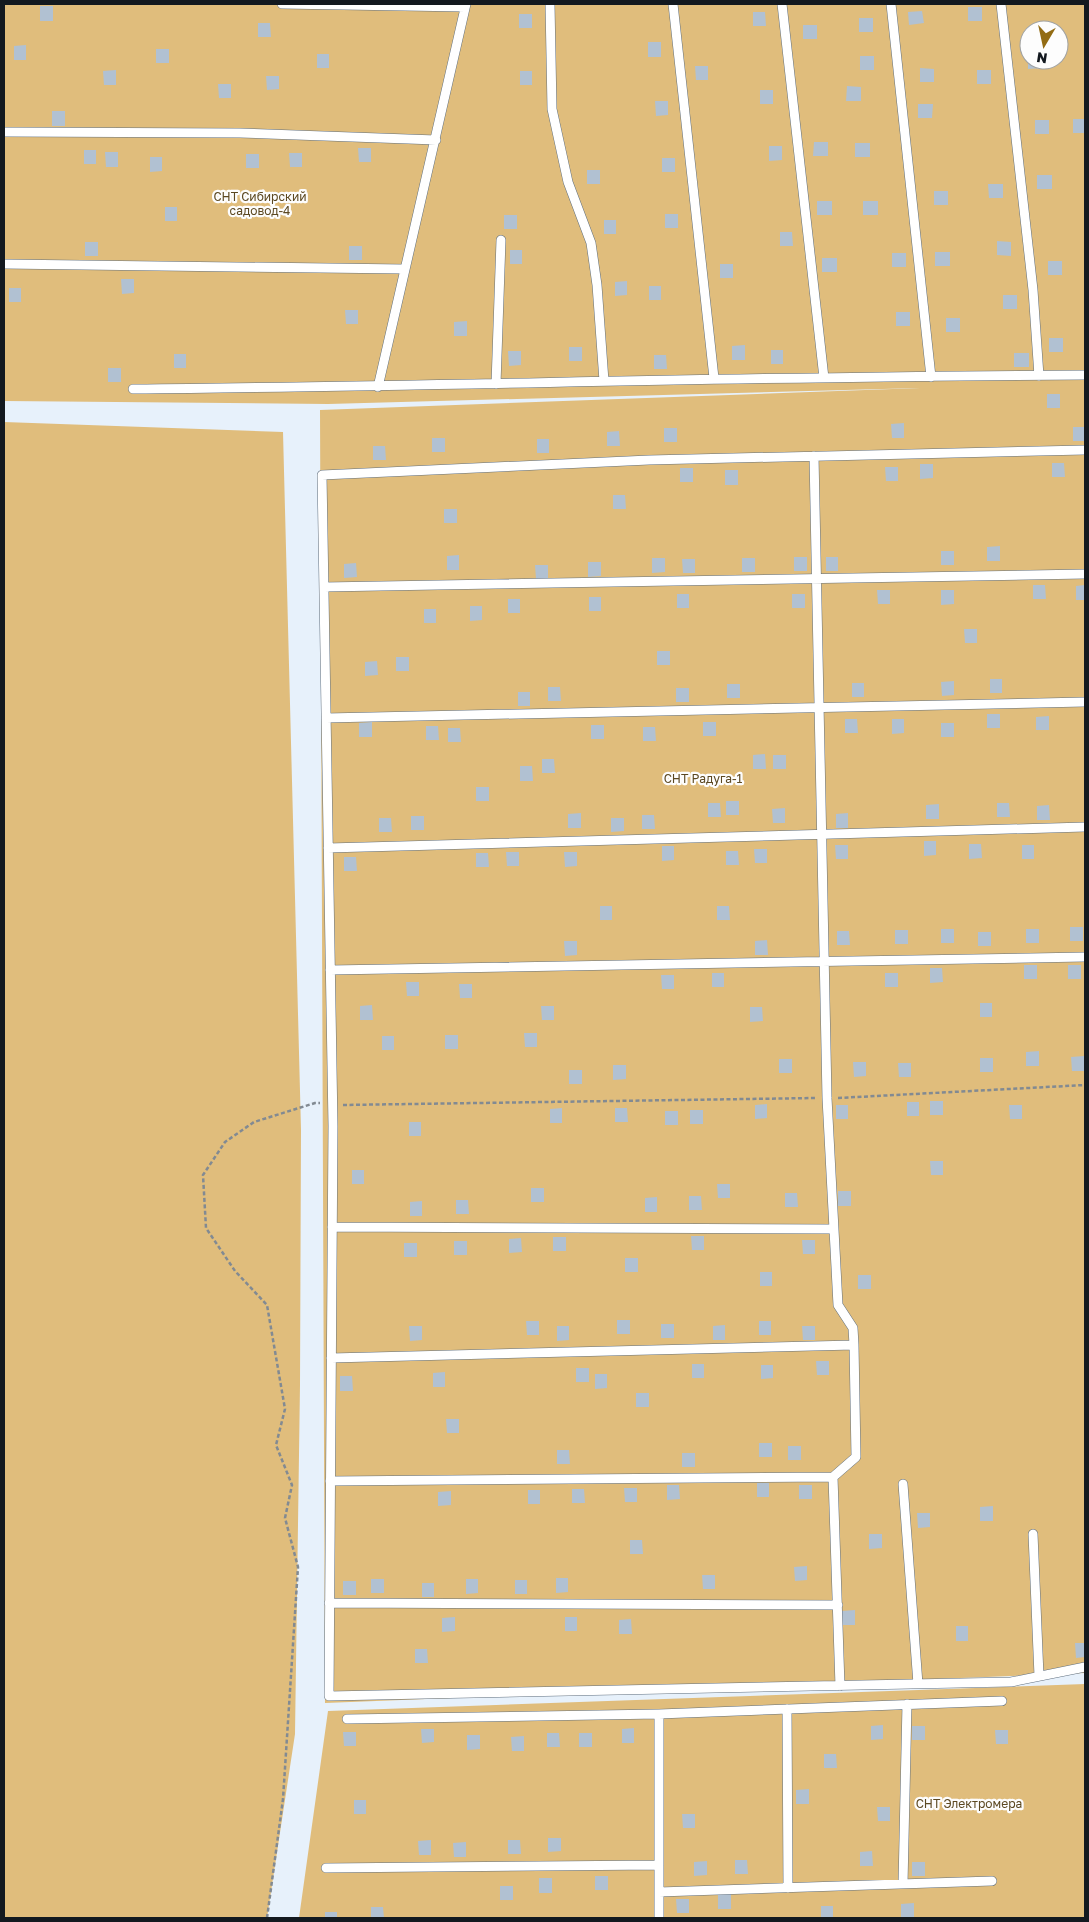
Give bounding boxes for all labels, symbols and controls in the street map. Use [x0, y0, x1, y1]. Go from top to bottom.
north arrow [1019, 20, 1069, 70]
text: N [1035, 49, 1048, 68]
park label: СНТ Сибирский садовод-4 [213, 189, 307, 218]
park label: СНТ Радуга-1 [664, 771, 743, 786]
park label: СНТ Электромера [916, 1796, 1022, 1811]

